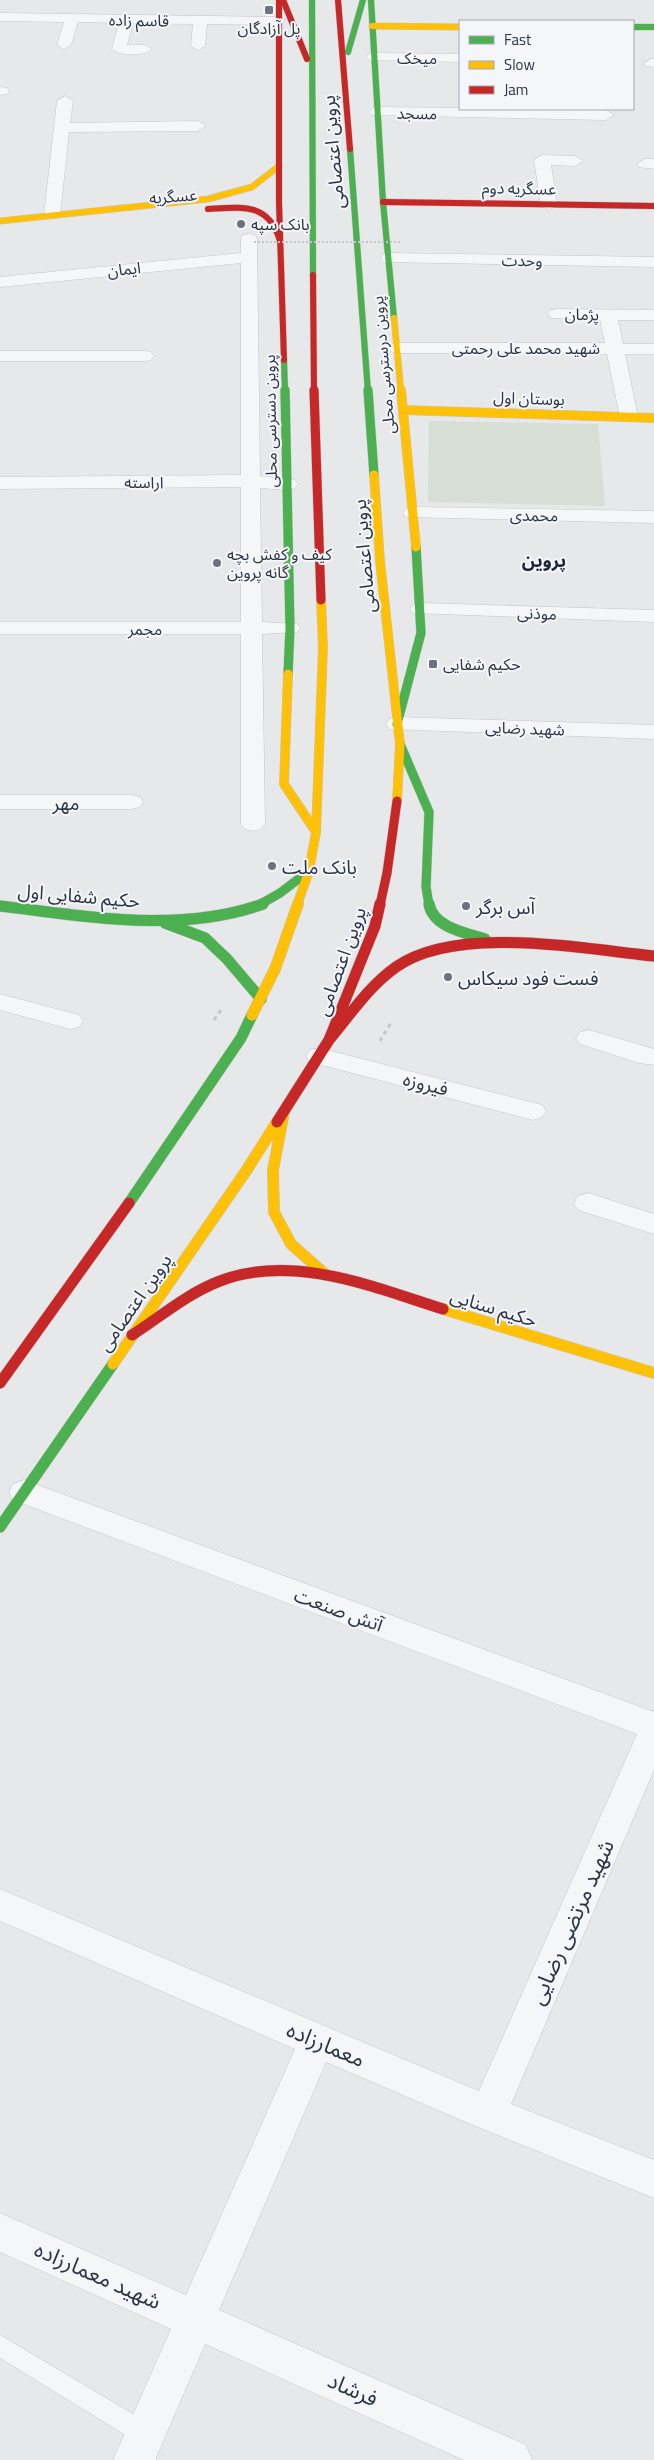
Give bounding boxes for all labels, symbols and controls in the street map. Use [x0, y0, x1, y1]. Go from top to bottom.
marker: پل آزادگان [263, 4, 275, 16]
street label: قاسم زاده [109, 7, 169, 34]
place label: پل آزادگان [238, 16, 300, 40]
legend [459, 20, 634, 110]
text: Fast [504, 28, 532, 51]
street label: میخک [397, 46, 437, 70]
text: Slow [504, 53, 535, 76]
text: Jam [504, 78, 528, 101]
street label: پروین اعتصامی [313, 94, 351, 210]
street label: مسجد [396, 101, 438, 125]
street label: عسگریه دوم [482, 175, 556, 202]
street label: عسگریه [148, 182, 198, 210]
place label: بانک سپه [251, 212, 310, 236]
marker: بانک سپه [235, 218, 247, 230]
street label: وحدت [501, 248, 543, 272]
street label: ایمان [106, 255, 142, 283]
street label: پروین درسترسی محلی [365, 295, 401, 435]
street label: پژمان [565, 302, 599, 326]
street label: شهید محمد علی رحمتی [452, 336, 600, 360]
street label: پروین دسترسی محلی [257, 354, 283, 488]
street label: بوستان اول [493, 385, 565, 411]
street label: اراسته [124, 470, 164, 494]
street label: پروین اعتصامی [344, 498, 382, 614]
street label: محمدی [510, 503, 558, 527]
place label: کیف و کفش بچه گانه پروین [227, 542, 332, 584]
district label: پروین [522, 547, 566, 574]
marker: کیف و کفش بچه گانه پروین [211, 557, 223, 569]
street label: موذنی [517, 600, 557, 626]
street label: مجمر [127, 617, 162, 641]
place label: حکیم شفایی [443, 652, 521, 677]
marker: حکیم شفایی [427, 658, 439, 670]
street label: شهید رضایی [485, 715, 565, 741]
street label: مهر [51, 788, 80, 817]
place label: بانک ملت [282, 852, 357, 881]
marker: بانک ملت [266, 860, 278, 872]
street label: حکیم شفایی اول [17, 875, 141, 916]
place label: آس برگر [475, 892, 536, 921]
marker: آس برگر [460, 900, 472, 912]
street label: پروین اعتصامی [307, 902, 373, 1020]
place label: فست فود سیکاس [458, 963, 598, 992]
marker: فست فود سیکاس [442, 971, 454, 983]
street label: فیروزه [400, 1063, 452, 1103]
street label: پروین اعتصامی [89, 1247, 179, 1357]
street label: حکیم سنایی [447, 1280, 541, 1335]
street label: آتش صنعت [290, 1580, 389, 1639]
street label: شهید مرتضی رضایی [519, 1834, 623, 2010]
street label: معمارزاده [281, 2012, 371, 2076]
street label: شهید معمارزاده [29, 2232, 167, 2318]
street label: فرشاد [322, 2363, 384, 2415]

